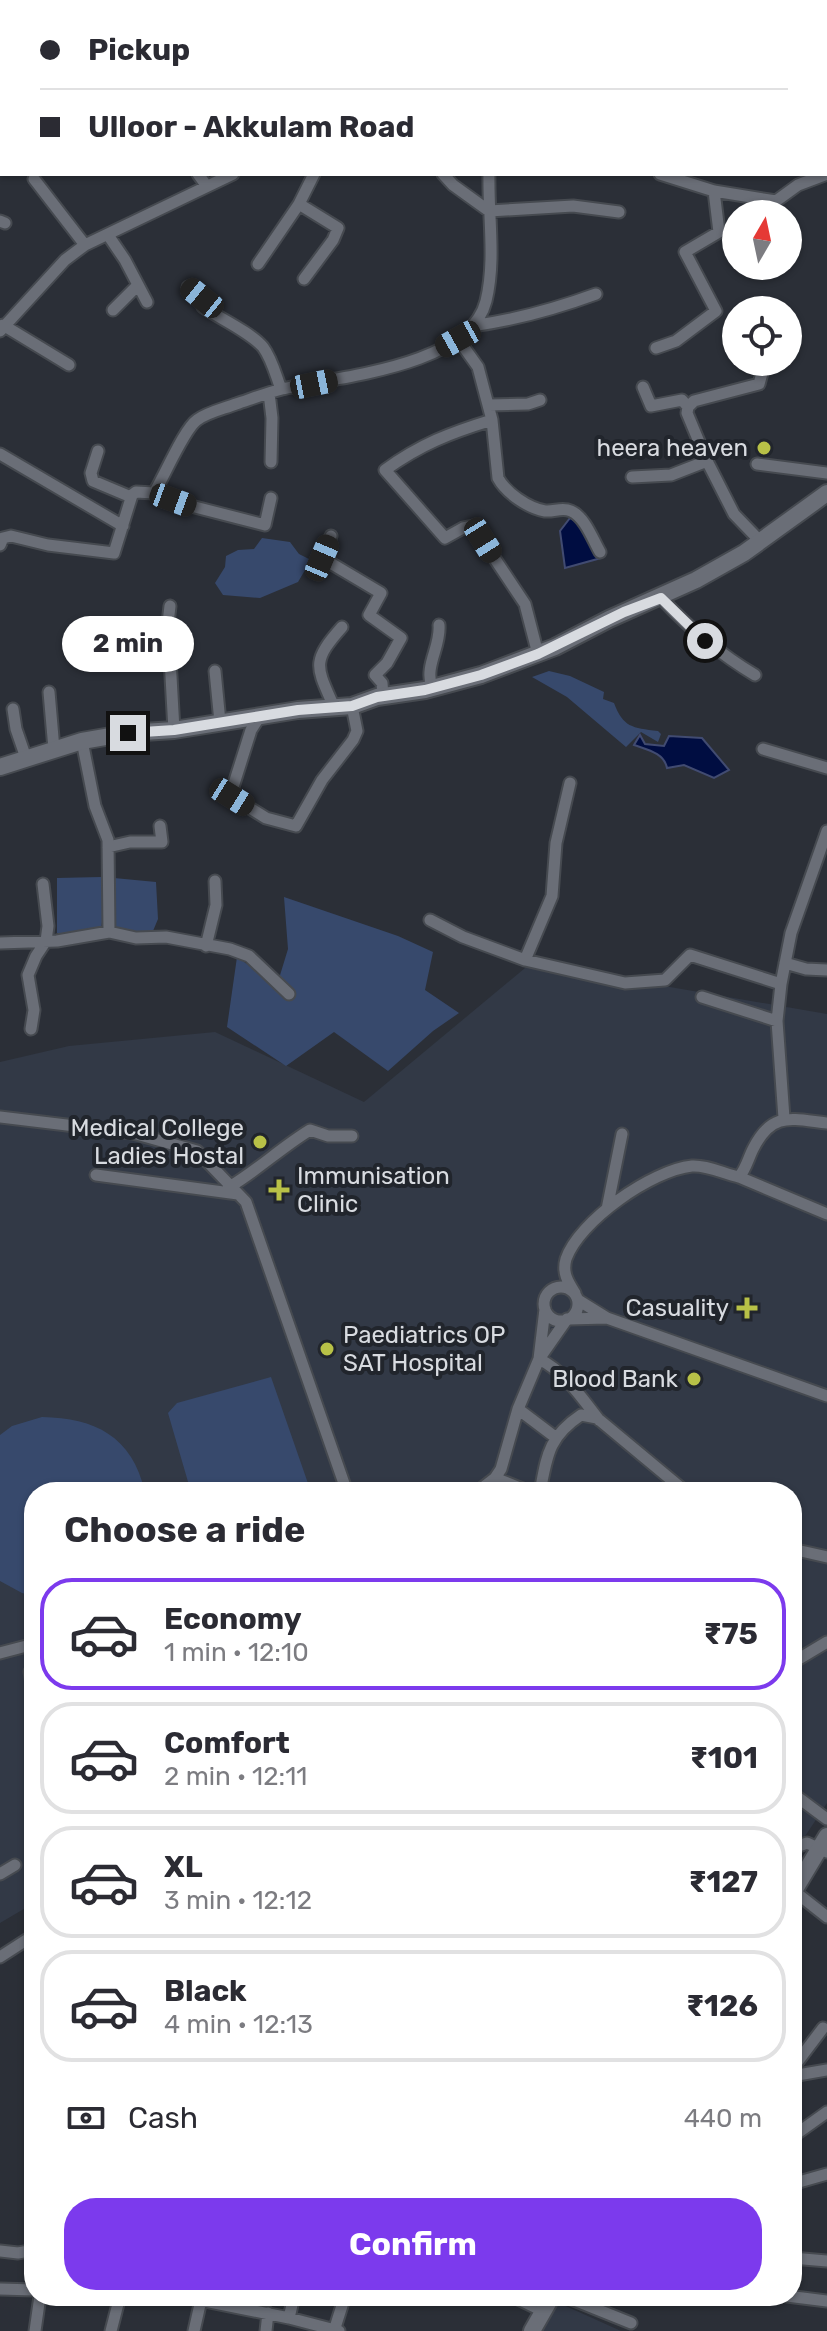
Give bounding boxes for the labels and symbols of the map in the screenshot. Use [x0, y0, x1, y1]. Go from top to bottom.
north arrow [722, 200, 802, 280]
car [176, 274, 228, 322]
car [431, 317, 485, 361]
car [288, 368, 340, 400]
place label: heera heaven [597, 434, 748, 462]
marker: heera heaven [755, 439, 773, 457]
car [146, 481, 200, 519]
car [460, 513, 506, 567]
car [302, 531, 342, 585]
callout: 2 min [62, 617, 194, 673]
route start [687, 623, 723, 659]
route end [110, 715, 146, 751]
car [205, 774, 259, 820]
place label: Medical College Ladies Hostal [71, 1114, 244, 1170]
marker: Medical College Ladies Hostal [251, 1133, 269, 1151]
place label: Immunisation Clinic [297, 1162, 450, 1218]
marker: Immunisation Clinic [268, 1179, 290, 1201]
place label: Casuality [626, 1294, 729, 1322]
marker: Casuality [736, 1297, 758, 1319]
place label: Paediatrics OP SAT Hospital [343, 1321, 505, 1377]
marker: Paediatrics OP SAT Hospital [318, 1340, 336, 1358]
place label: Blood Bank [552, 1365, 679, 1393]
marker: Blood Bank [685, 1370, 703, 1388]

